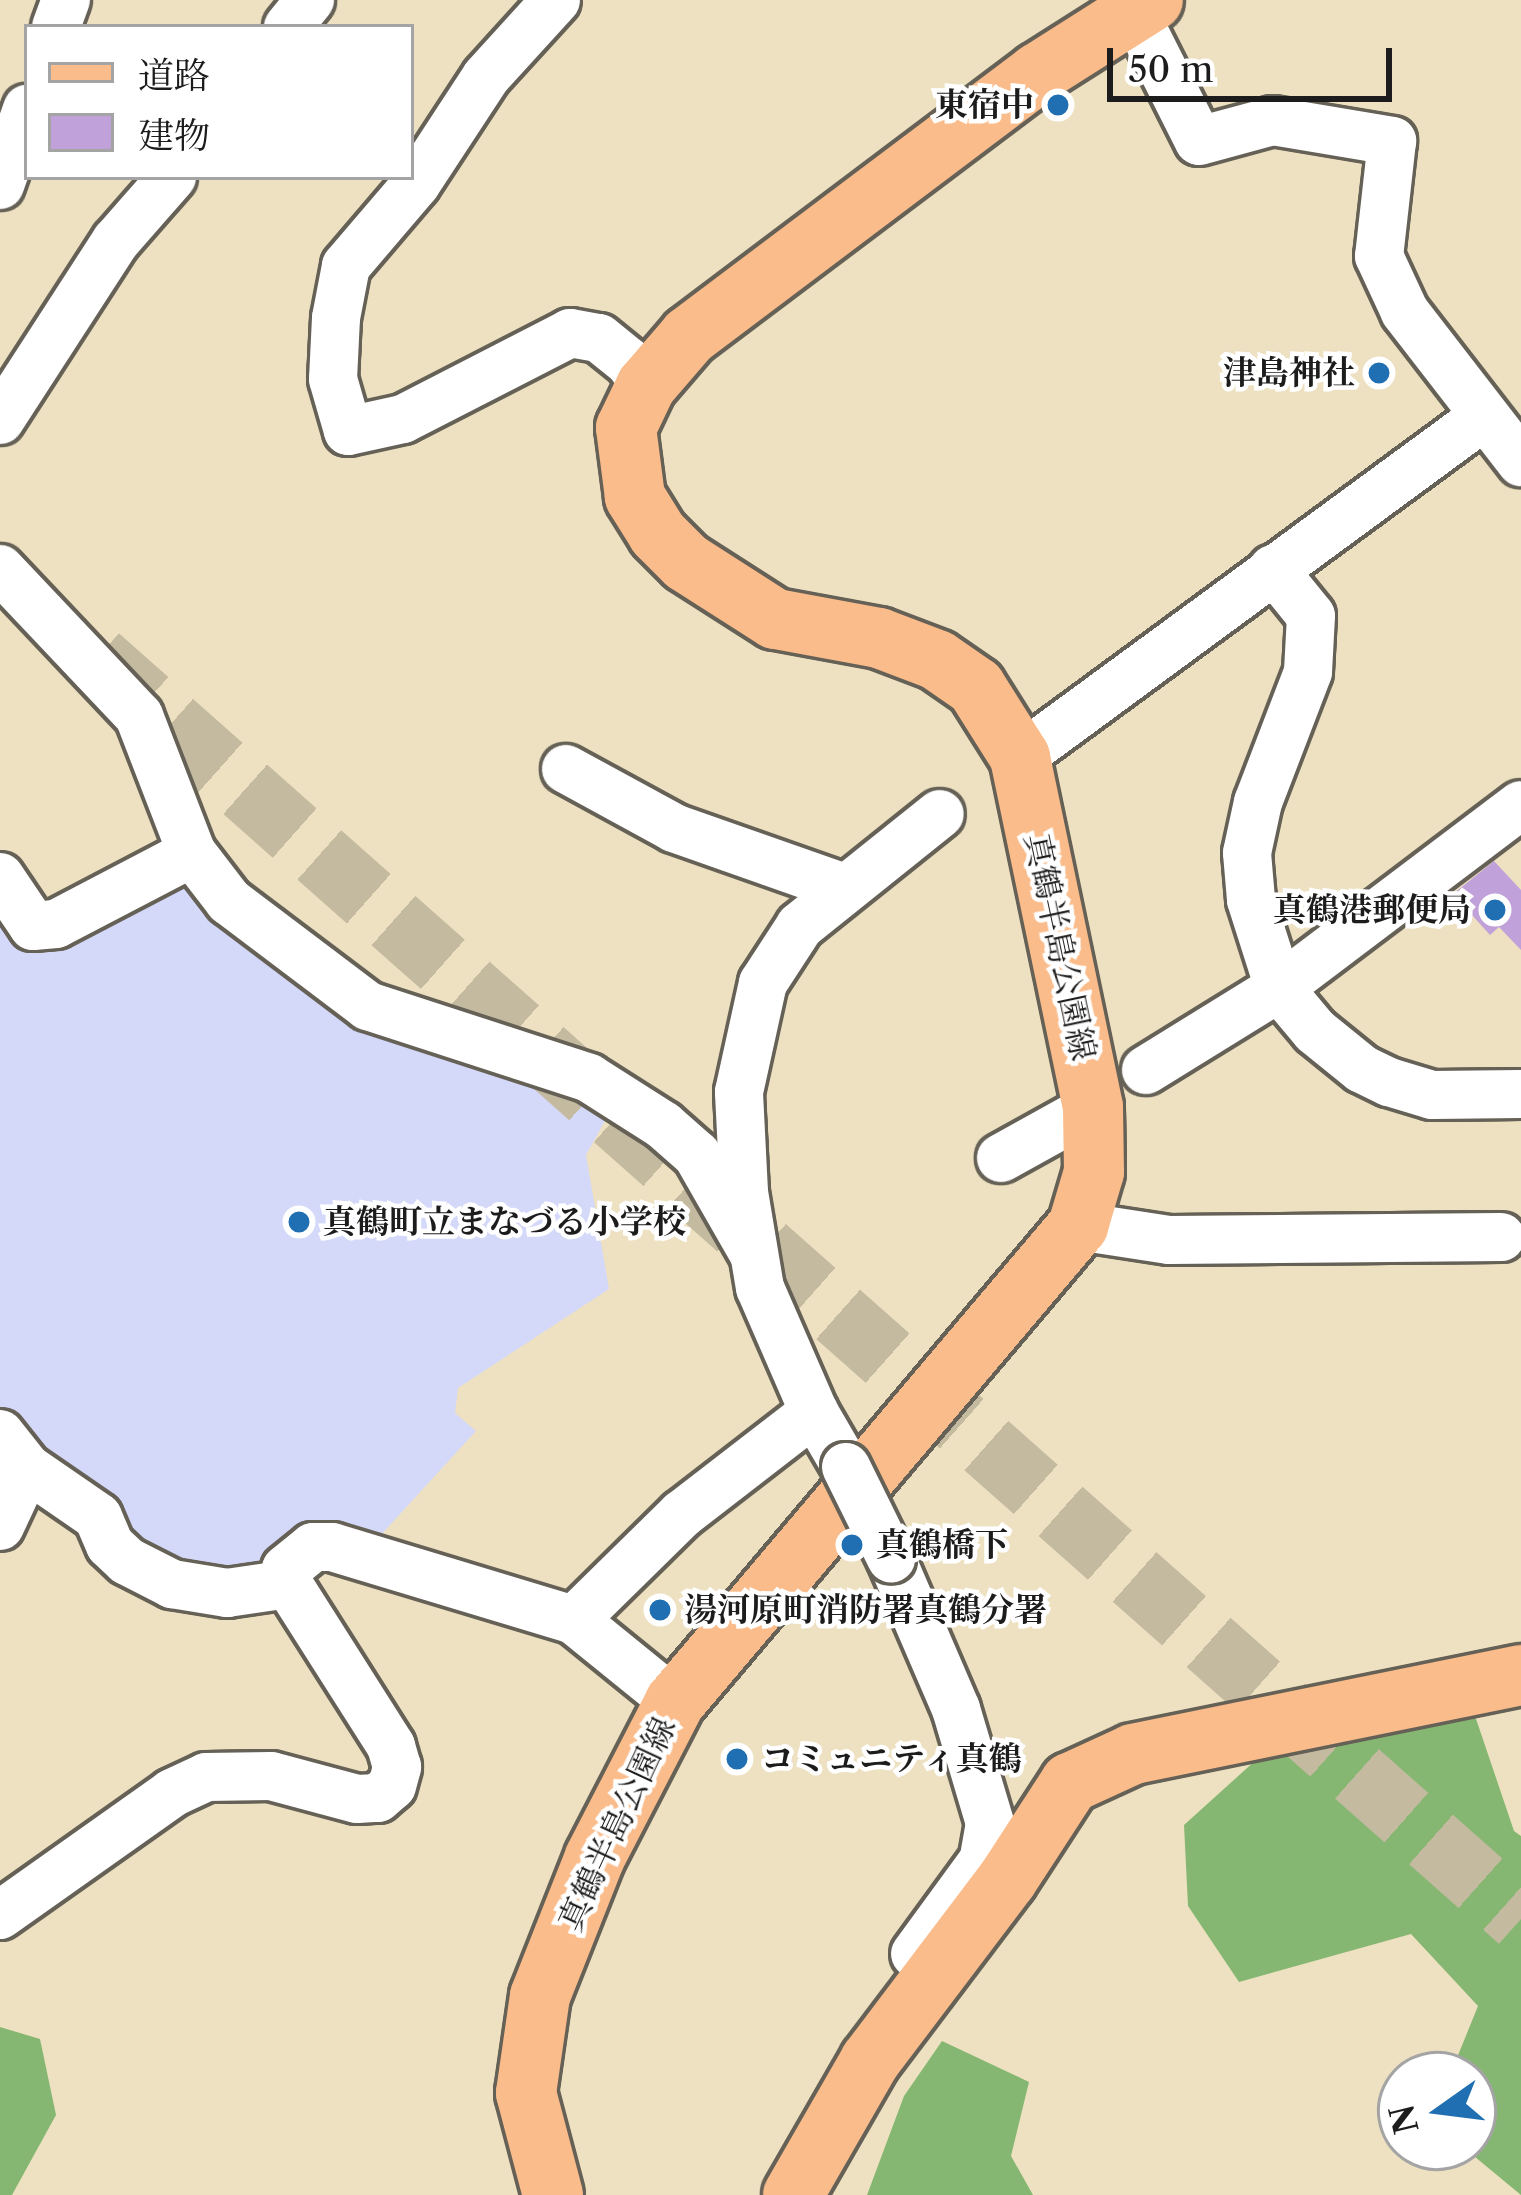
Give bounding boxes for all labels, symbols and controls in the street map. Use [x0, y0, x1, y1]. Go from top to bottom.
legend [24, 24, 414, 180]
scale bar [1113, 24, 1398, 98]
text: 50 m [1128, 47, 1213, 91]
text: 道路 [138, 53, 210, 97]
place label: 東宿中 [935, 85, 1034, 125]
marker: 東宿中 [1045, 92, 1071, 118]
text: 建物 [138, 113, 210, 157]
place label: 津島神社 [1223, 353, 1355, 393]
marker: 津島神社 [1366, 360, 1392, 386]
street label: 真鶴半島公園線 [1017, 830, 1103, 1064]
place label: 真鶴港郵便局 [1273, 890, 1471, 930]
marker: 真鶴港郵便局 [1482, 897, 1508, 923]
place label: 真鶴町立まなづる小学校 [323, 1202, 686, 1242]
marker: 真鶴町立まなづる小学校 [286, 1209, 312, 1235]
place label: 真鶴橋下 [876, 1525, 1008, 1565]
marker: 真鶴橋下 [839, 1532, 865, 1558]
place label: 湯河原町消防署真鶴分署 [684, 1590, 1047, 1630]
marker: 湯河原町消防署真鶴分署 [647, 1597, 673, 1623]
street label: 真鶴半島公園線 [550, 1711, 684, 1937]
place label: コミュニティ真鶴 [761, 1739, 1025, 1779]
marker: コミュニティ真鶴 [724, 1746, 750, 1772]
north arrow [1377, 2051, 1497, 2171]
text: N [1381, 2100, 1428, 2138]

